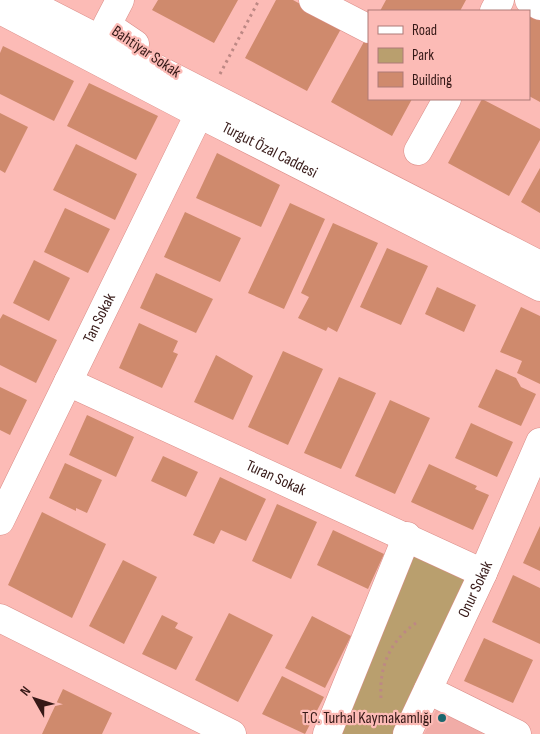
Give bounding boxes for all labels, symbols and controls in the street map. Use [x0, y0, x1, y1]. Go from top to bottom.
legend [368, 10, 530, 100]
text: Road [412, 21, 437, 40]
street label: Bahtiyar Sokak [108, 22, 184, 82]
text: Park [412, 46, 434, 65]
text: Building [412, 71, 452, 90]
street label: Turgut Özal Caddesi [219, 118, 321, 182]
street label: Tan Sokak [79, 290, 119, 346]
street label: Turan Sokak [243, 456, 309, 500]
street label: Onur Sokak [454, 558, 497, 621]
north arrow [10, 674, 60, 724]
text: N [16, 683, 34, 699]
place label: T.C. Turhal Kaymakamlığı [302, 709, 432, 728]
marker: T.C. Turhal Kaymakamlığı [436, 712, 448, 724]

